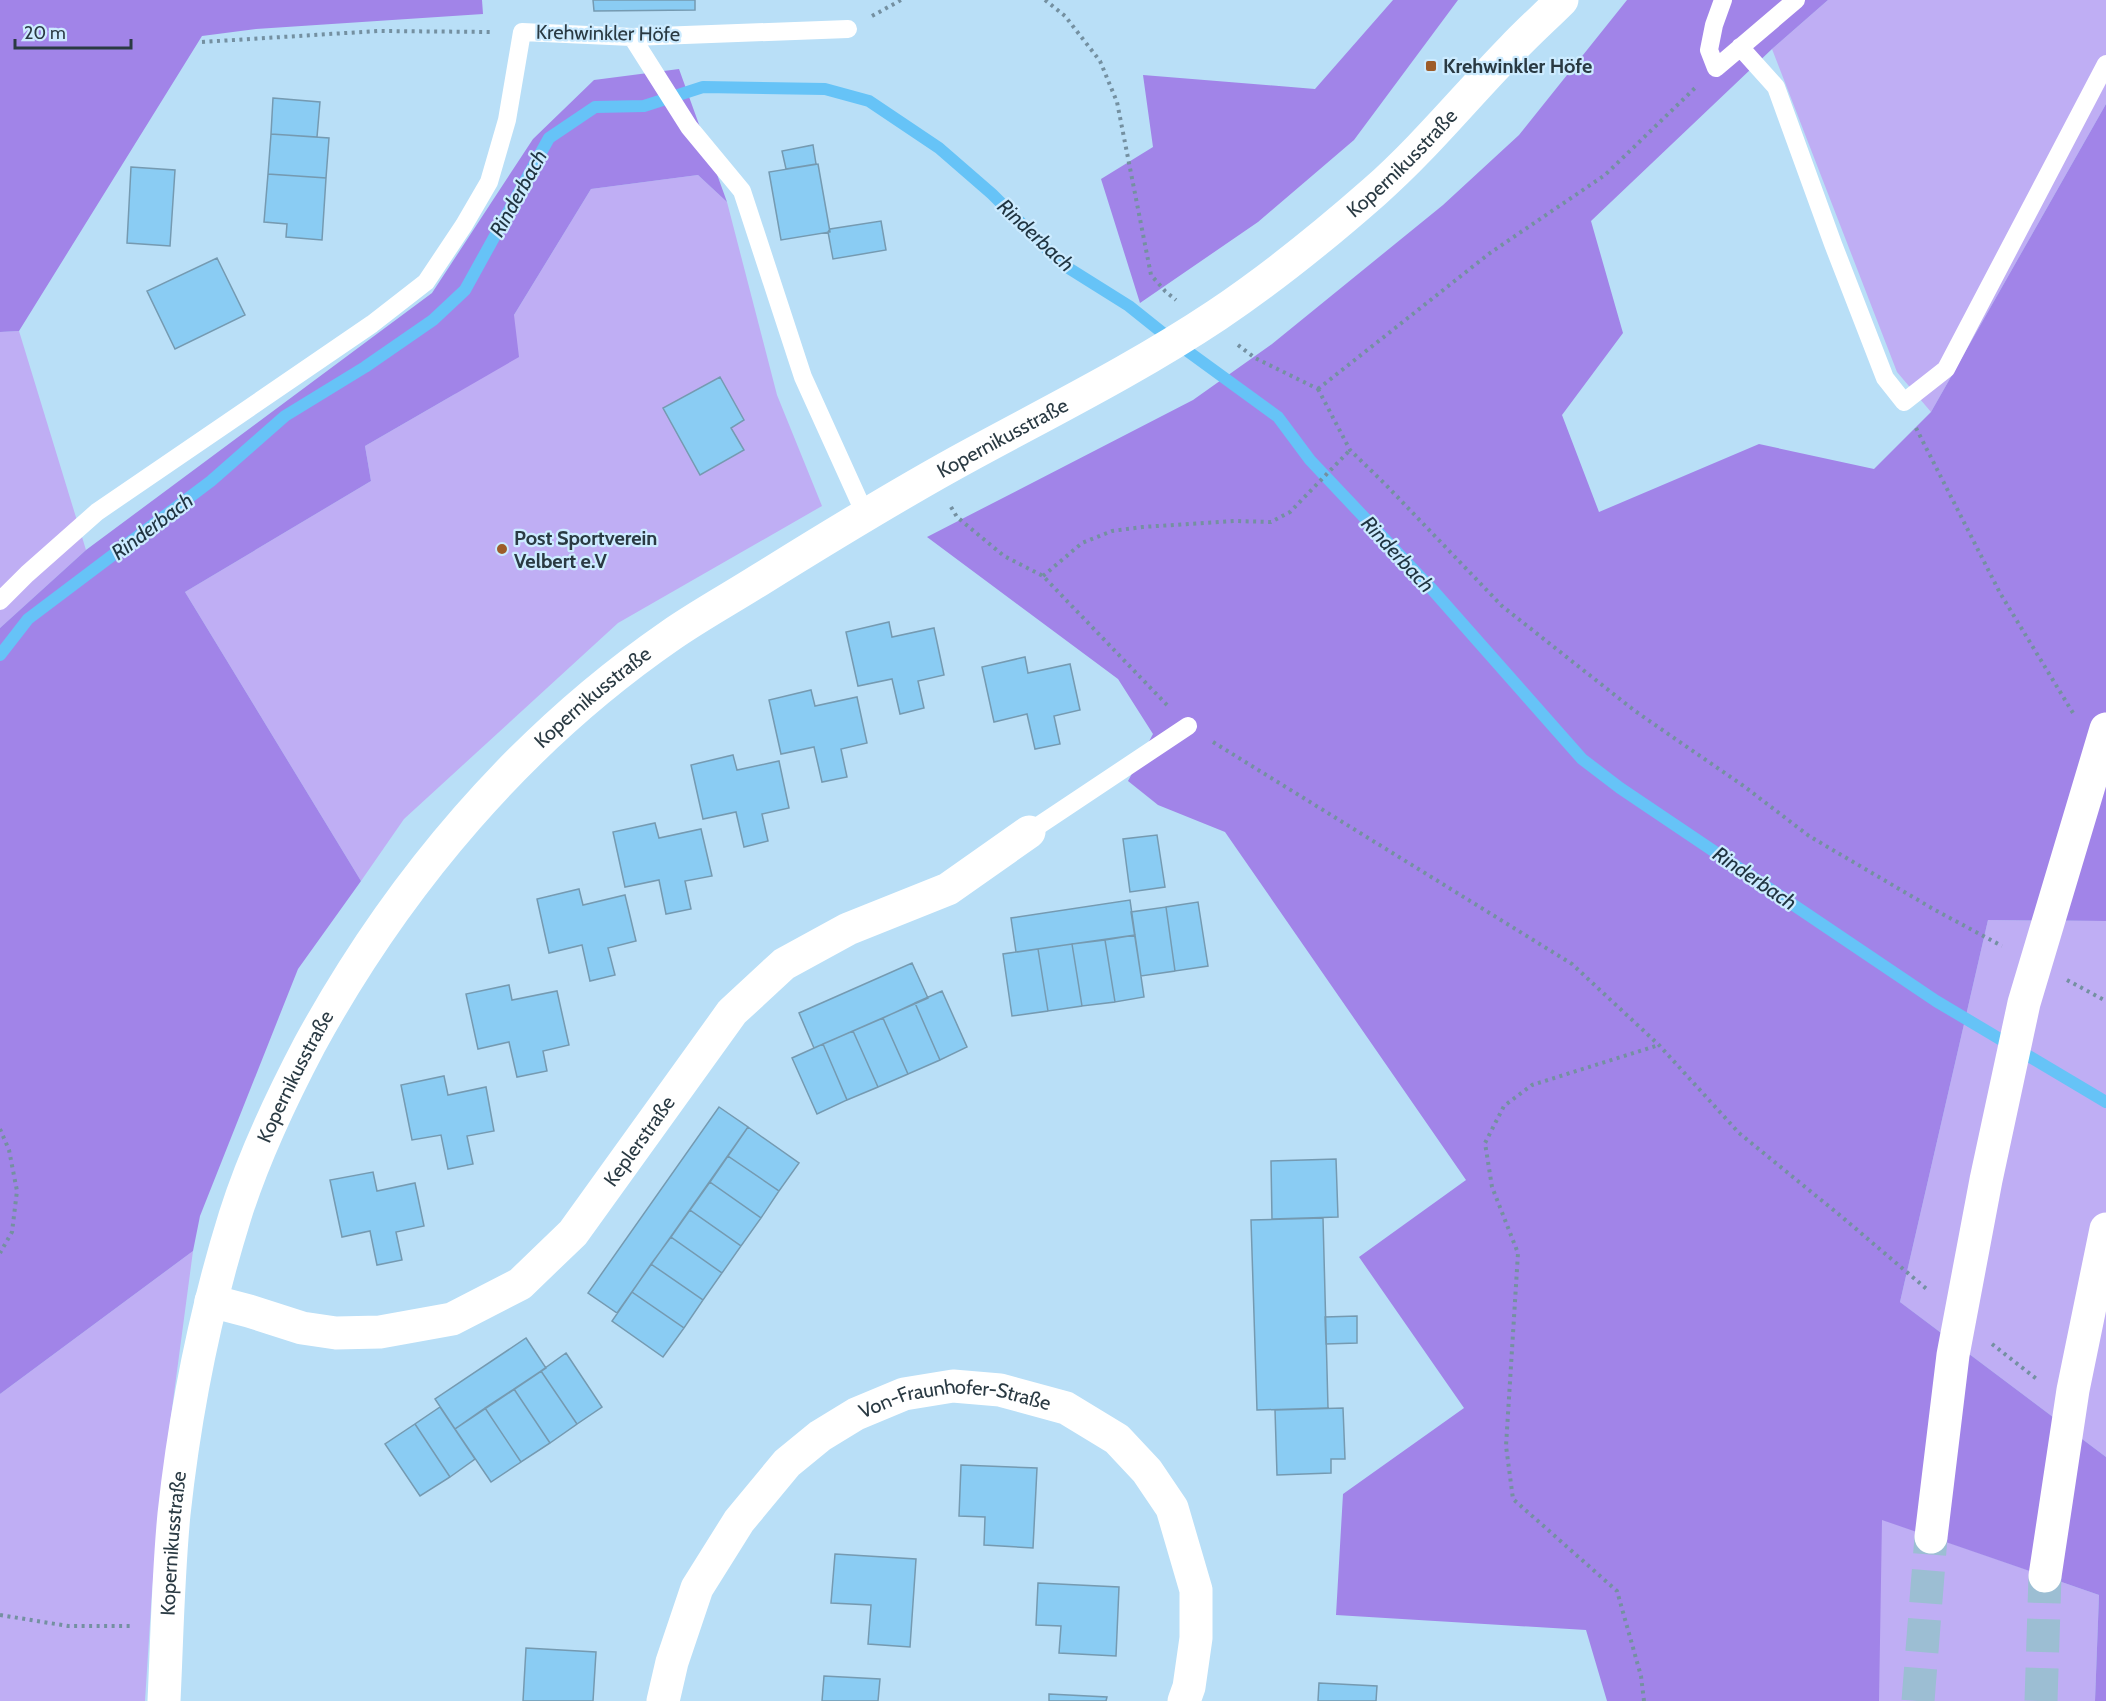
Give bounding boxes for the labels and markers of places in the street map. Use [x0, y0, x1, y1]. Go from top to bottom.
place label: Krehwinkler Höfe [1443, 54, 1592, 78]
marker: Krehwinkler Höfe [1424, 59, 1438, 73]
place label: Post Sportverein Velbert e.V [514, 526, 657, 573]
marker: Post Sportverein Velbert e.V [495, 542, 509, 556]

